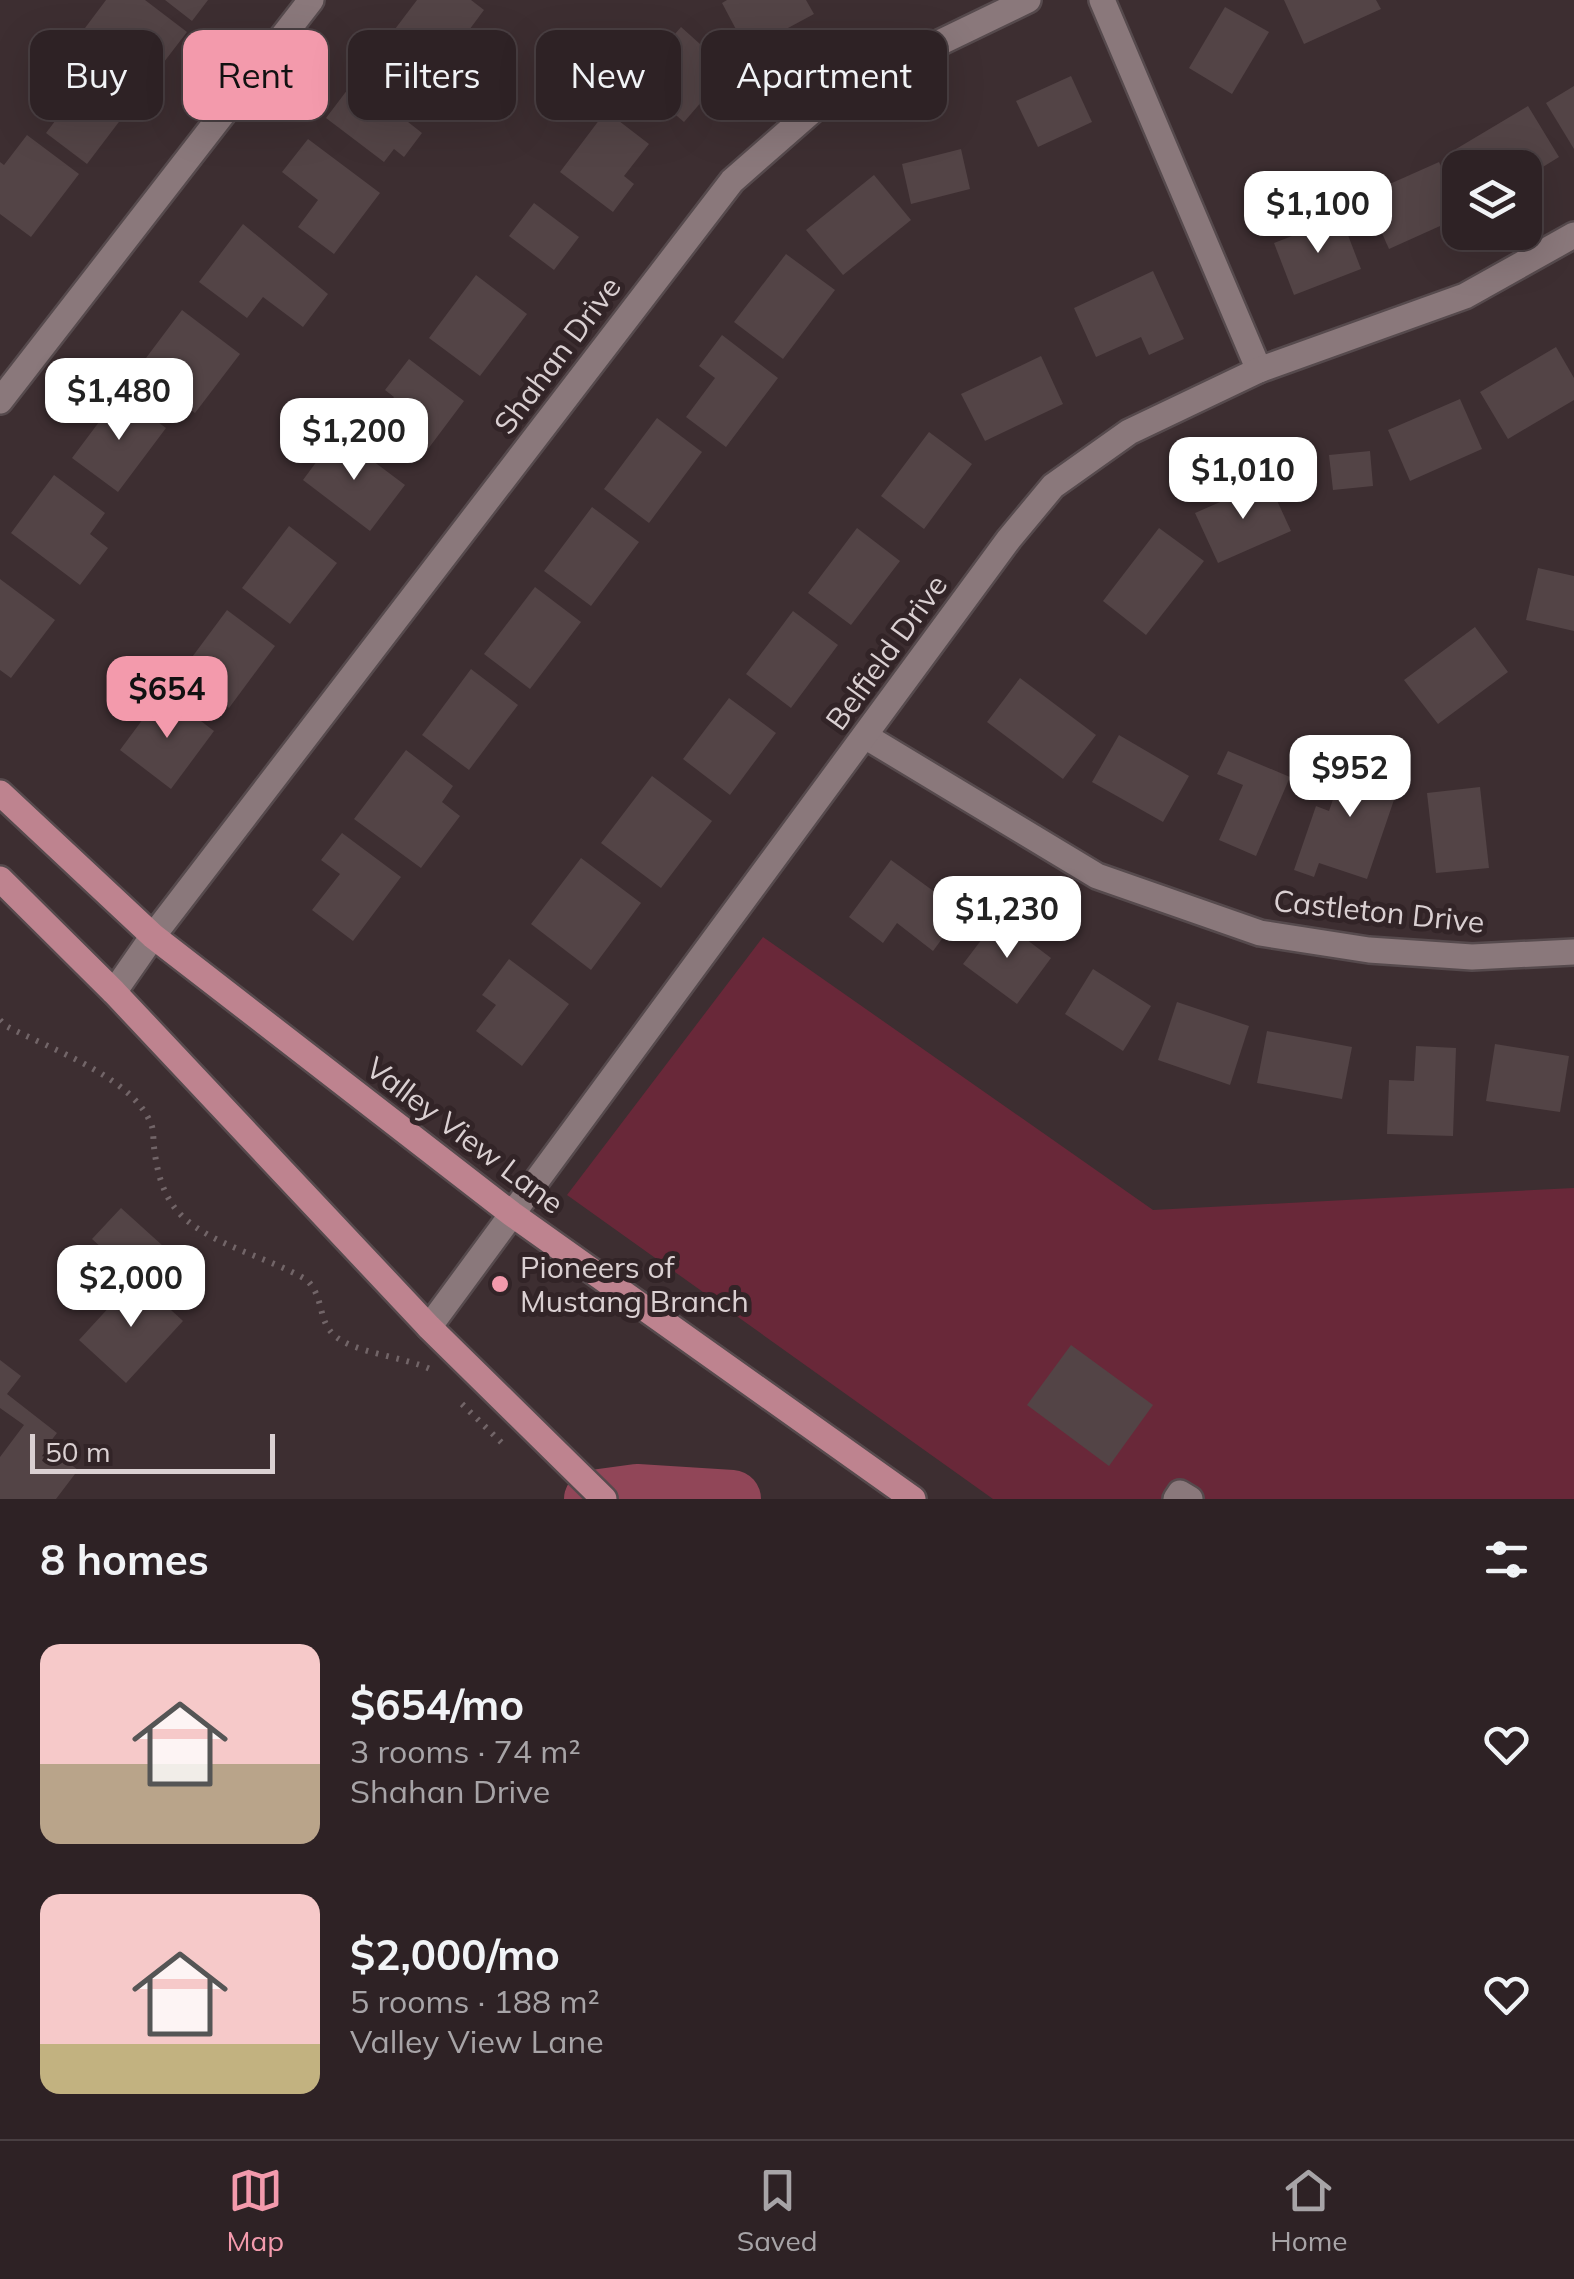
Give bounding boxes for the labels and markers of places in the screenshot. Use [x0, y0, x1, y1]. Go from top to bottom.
pin: $1,100 [1237, 171, 1399, 256]
pin: $1,480 [38, 358, 200, 443]
pin: $1,200 [273, 398, 435, 483]
pin: $1,010 [1162, 437, 1324, 522]
pin: $654 [108, 656, 226, 741]
pin: $952 [1291, 735, 1409, 820]
pin: $1,230 [926, 876, 1088, 961]
pin: $2,000 [50, 1245, 212, 1330]
place label: Pioneers of Mustang Branch [520, 1248, 749, 1320]
marker: Pioneers of Mustang Branch [489, 1273, 511, 1295]

